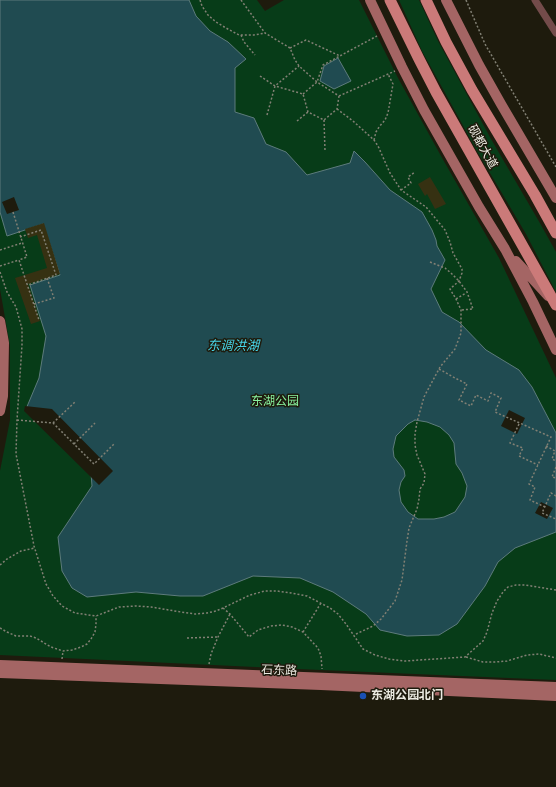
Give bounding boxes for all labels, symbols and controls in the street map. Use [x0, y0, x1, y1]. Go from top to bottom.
street label: 砚都大道 [464, 123, 500, 171]
water label: 东调洪湖 [207, 339, 259, 355]
park label: 东湖公园 [251, 395, 299, 409]
street label: 石东路 [261, 663, 297, 679]
place label: 东湖公园北门 [371, 689, 443, 703]
marker: 东湖公园北门 [358, 691, 368, 701]

